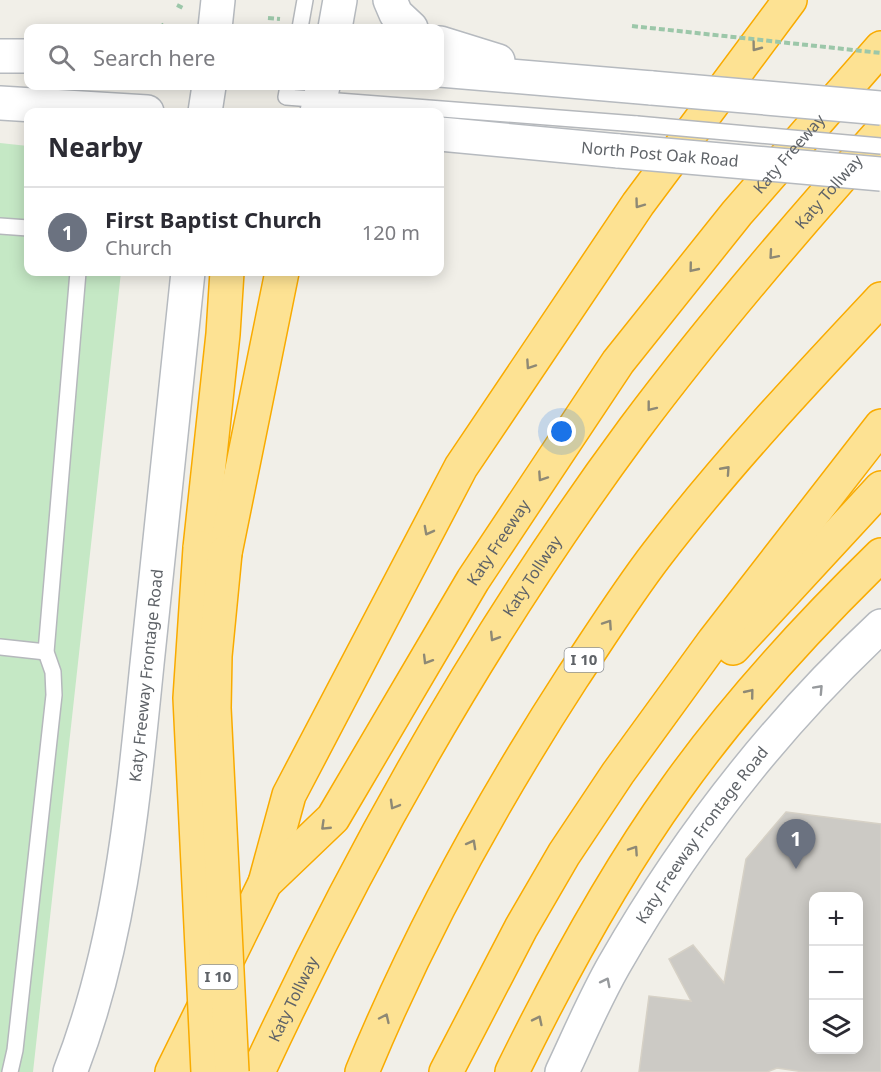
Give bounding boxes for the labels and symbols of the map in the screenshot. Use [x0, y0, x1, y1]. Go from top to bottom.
one-way arrow [752, 41, 763, 52]
street label: Katy Freeway [748, 109, 830, 198]
street label: North Post Oak Road [580, 136, 740, 172]
street label: Katy Tollway [790, 149, 868, 234]
one-way arrow [635, 197, 646, 208]
one-way arrow [769, 248, 780, 259]
one-way arrow [690, 261, 701, 272]
one-way arrow [526, 358, 537, 369]
one-way arrow [648, 400, 659, 411]
your location [547, 417, 576, 446]
one-way arrow [719, 466, 730, 476]
one-way arrow [538, 470, 549, 481]
street label: Katy Freeway [461, 494, 535, 590]
one-way arrow [424, 525, 435, 535]
street label: Katy Tollway [497, 531, 567, 621]
street label: Katy Freeway Frontage Road [124, 568, 168, 783]
one-way arrow [600, 620, 611, 631]
one-way arrow [489, 631, 501, 641]
road number: I 10 [564, 648, 604, 672]
one-way arrow [422, 654, 434, 664]
one-way arrow [811, 685, 822, 696]
one-way arrow [743, 689, 754, 700]
street label: Katy Freeway Frontage Road [630, 742, 773, 928]
one-way arrow [390, 799, 402, 809]
one-way arrow [321, 818, 332, 829]
pin: 1 [776, 820, 816, 869]
one-way arrow [465, 840, 476, 850]
one-way arrow [627, 846, 638, 857]
street label: Katy Tollway [263, 952, 324, 1045]
road number: I 10 [198, 965, 238, 989]
one-way arrow [598, 977, 610, 988]
one-way arrow [377, 1013, 389, 1024]
one-way arrow [531, 1015, 542, 1026]

